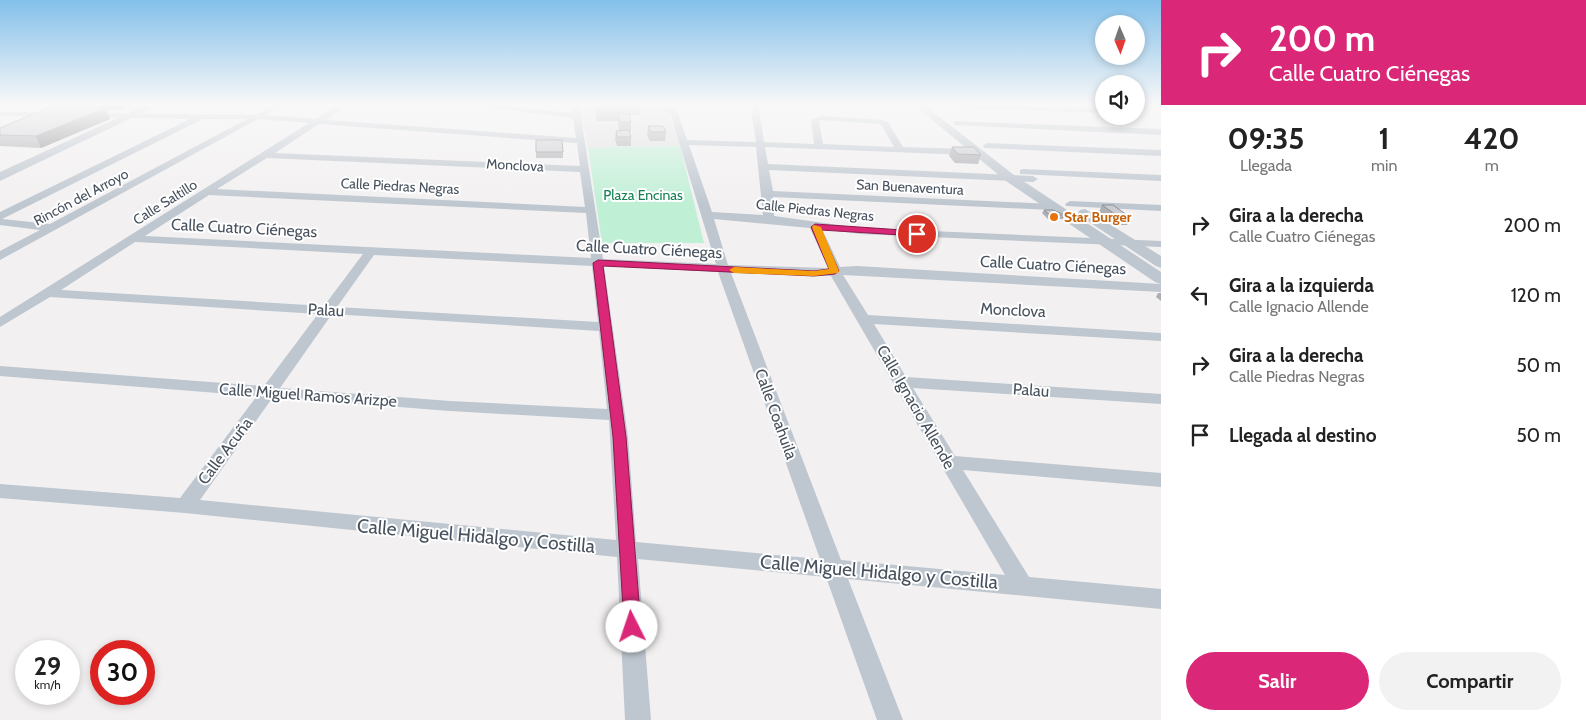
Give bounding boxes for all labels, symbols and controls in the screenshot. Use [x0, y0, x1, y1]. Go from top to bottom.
north arrow [1095, 15, 1145, 65]
map controls [1095, 15, 1145, 125]
text: 200 m [1269, 17, 1375, 60]
icon: right [1186, 20, 1251, 85]
text: Calle Cuatro Ciénegas [1269, 60, 1470, 87]
button: sound [1095, 75, 1145, 125]
text: 09:35 [1227, 120, 1304, 157]
text: 1 [1379, 120, 1390, 157]
text: 420 [1464, 120, 1520, 157]
street label: Monclova [486, 155, 544, 176]
text: Llegada [1240, 156, 1292, 175]
text: min [1371, 156, 1397, 175]
text: m [1485, 156, 1499, 175]
street label: Rincón del Arroyo [30, 164, 132, 230]
street label: Calle Piedras Negras [340, 174, 460, 198]
street label: Calle Saltillo [130, 175, 201, 229]
street label: San Buenaventura [856, 175, 965, 199]
park label: Plaza Encinas [603, 186, 683, 204]
street label: Calle Piedras Negras [755, 195, 875, 225]
text: Gira a la derecha [1229, 204, 1364, 227]
place label: Star Burger [1064, 208, 1132, 226]
marker: Star Burger [1048, 211, 1060, 223]
icon: right [1186, 211, 1214, 239]
pin [896, 213, 938, 255]
text: 200 m [1504, 214, 1561, 237]
street label: Calle Cuatro Ciénegas [170, 215, 318, 241]
icon: arrive [903, 220, 931, 248]
text: Calle Cuatro Ciénegas [1229, 227, 1375, 246]
street label: Calle Cuatro Ciénegas [575, 236, 723, 262]
street label: Calle Cuatro Ciénegas [979, 252, 1127, 278]
text: Gira a la izquierda [1229, 274, 1374, 297]
icon: left [1186, 281, 1214, 309]
text: 120 m [1511, 284, 1561, 307]
text: Calle Ignacio Allende [1229, 297, 1369, 316]
street label: Monclova [980, 299, 1047, 321]
street label: Palau [307, 300, 345, 320]
street label: Calle Ignacio Allende [873, 342, 959, 472]
text: Gira a la derecha [1229, 344, 1364, 367]
icon: right [1186, 351, 1214, 379]
text: 50 m [1517, 354, 1561, 377]
street label: Calle Coahuila [751, 366, 801, 462]
text: Calle Piedras Negras [1229, 367, 1365, 386]
street label: Calle Miguel Ramos Arizpe [218, 379, 398, 411]
street label: Palau [1012, 379, 1050, 401]
street label: Calle Acuña [194, 414, 256, 488]
icon: arrive [1186, 421, 1214, 449]
text: Llegada al destino [1229, 424, 1376, 447]
text: 50 m [1517, 424, 1561, 447]
street label: Calle Miguel Hidalgo y Costilla [356, 514, 596, 558]
street label: Calle Miguel Hidalgo y Costilla [759, 550, 999, 594]
position arrow [605, 600, 657, 652]
speed limit sign: 30 [90, 640, 155, 705]
text: 29 [34, 651, 61, 681]
button: Salir [1186, 652, 1369, 710]
button: Compartir [1379, 652, 1561, 710]
text: km/h [34, 677, 61, 692]

